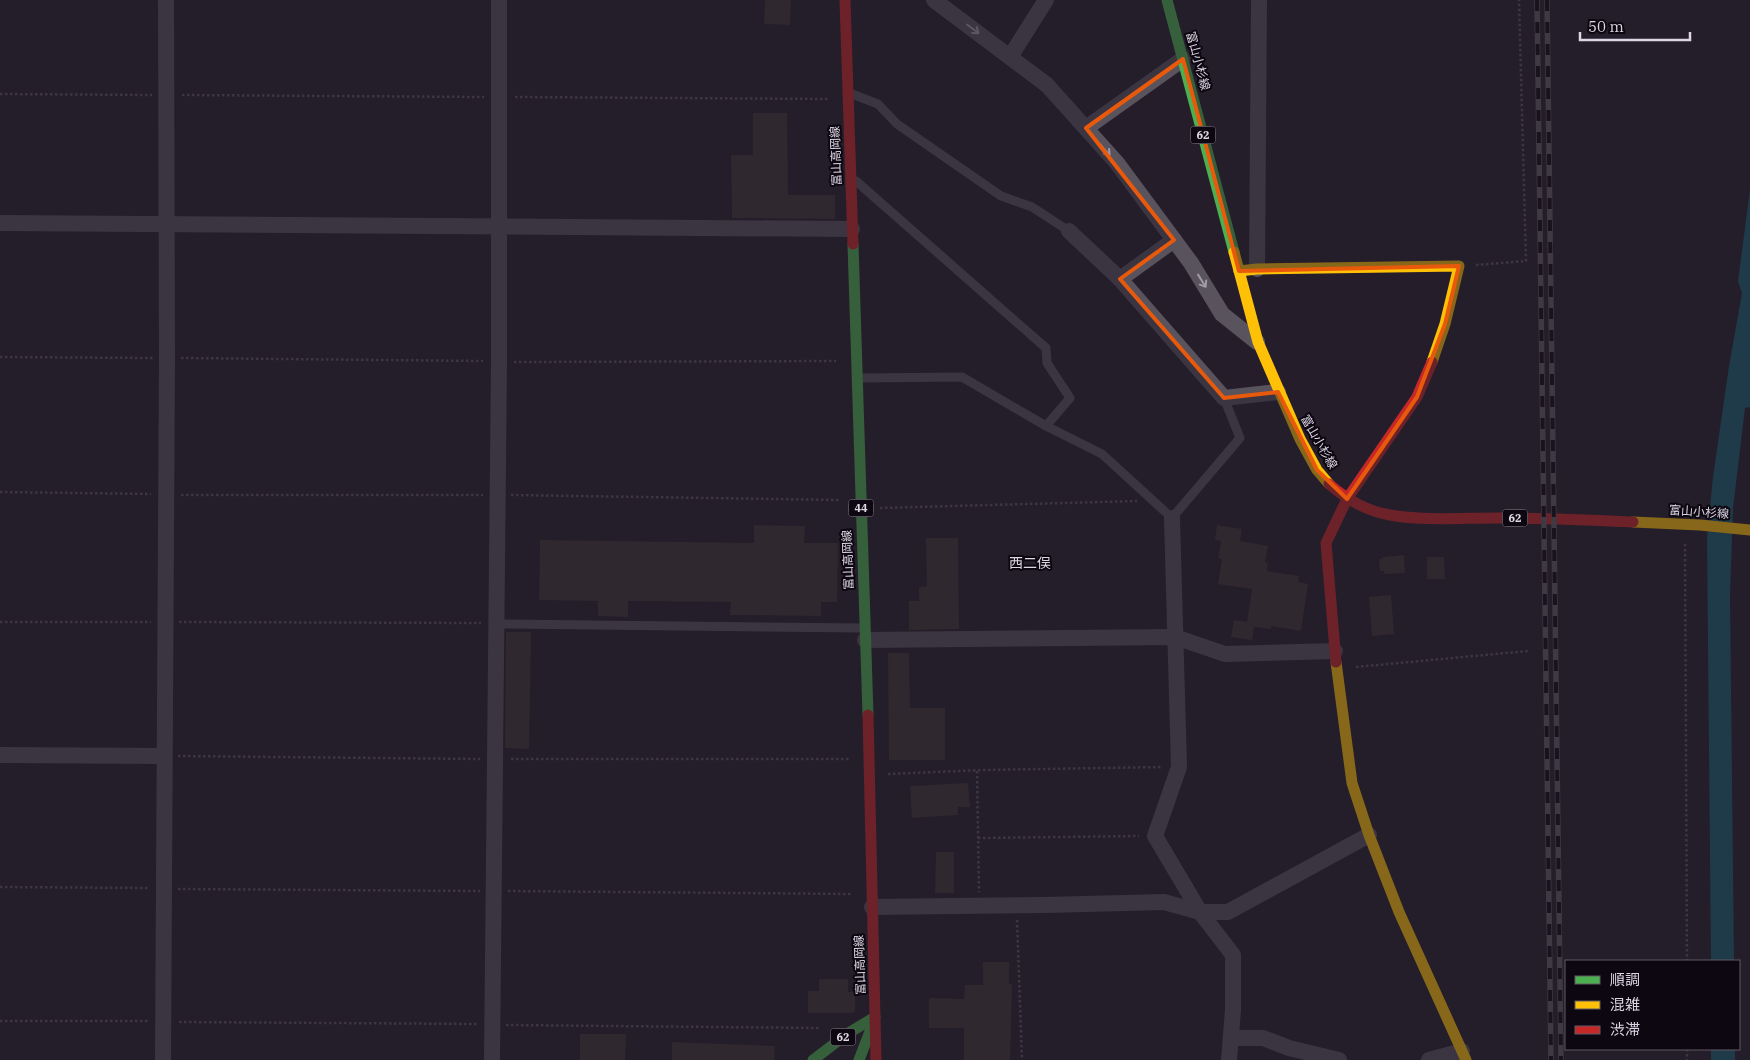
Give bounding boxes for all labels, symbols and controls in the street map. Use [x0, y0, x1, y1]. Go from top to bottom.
scale bar [1580, 10, 1690, 42]
text: 50 m [1588, 17, 1624, 36]
one-way arrow [966, 24, 980, 34]
street label: 富山小杉線 [1183, 30, 1213, 92]
street label: 富山高岡線 [827, 126, 844, 186]
road number: 62 [1190, 126, 1216, 144]
one-way arrow [1099, 143, 1111, 156]
one-way arrow [1197, 273, 1207, 287]
street label: 富山小杉線 [1298, 412, 1341, 471]
road number: 44 [848, 499, 874, 516]
street label: 富山小杉線 [1669, 502, 1729, 521]
road number: 62 [1502, 509, 1528, 526]
street label: 富山高岡線 [839, 530, 856, 590]
district label: 西二俣 [1009, 554, 1051, 572]
street label: 富山高岡線 [851, 935, 868, 995]
legend [1565, 960, 1740, 1050]
text: 順調 [1610, 970, 1640, 989]
text: 混雑 [1610, 995, 1640, 1014]
text: 渋滞 [1610, 1020, 1640, 1039]
road number: 62 [830, 1028, 856, 1046]

